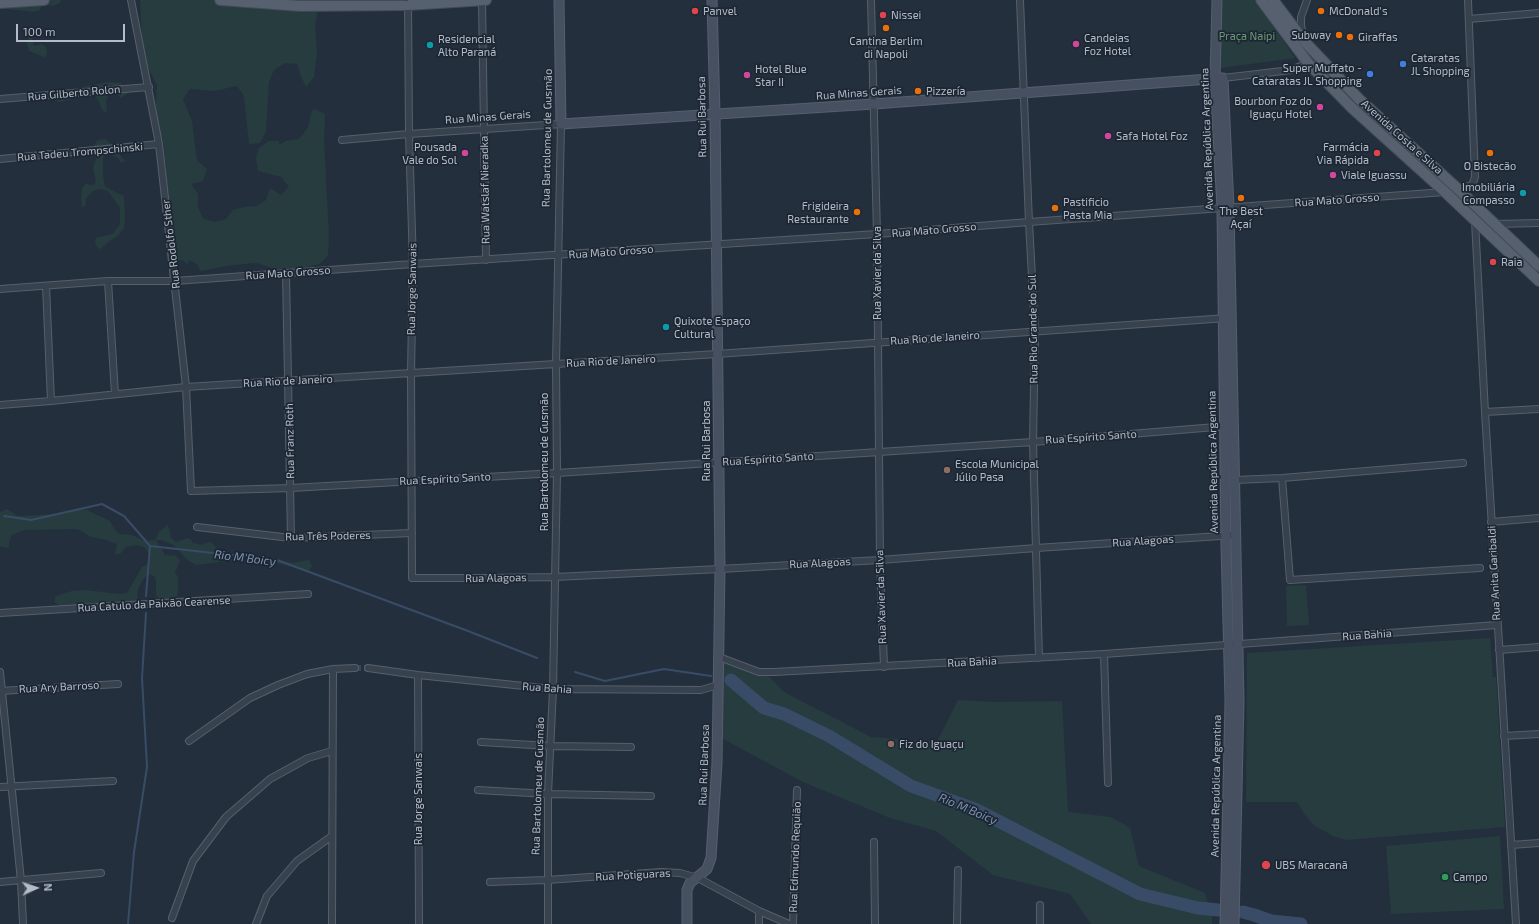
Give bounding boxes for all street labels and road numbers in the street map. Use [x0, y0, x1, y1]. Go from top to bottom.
street label: Avenida República Argentina [1198, 68, 1216, 210]
street label: Rua Bartolomeu de Gusmão [539, 69, 555, 207]
street label: Rua Rui Barbosa [695, 76, 709, 158]
street label: Rua Gilberto Rolon [27, 82, 121, 104]
street label: Rua Minas Gerais [816, 83, 902, 103]
street label: Avenida Costa e Silva [1359, 97, 1445, 177]
street label: Rua Minas Gerais [445, 107, 531, 127]
street label: Rua Watslaf Nieradka [477, 136, 493, 244]
street label: Rua Tadeu Trompschinski [17, 140, 143, 164]
street label: Rua Mato Grosso [1294, 190, 1380, 210]
street label: Rua Rodolfo Sther [159, 198, 183, 290]
street label: Rua Mato Grosso [891, 220, 977, 240]
street label: Rua Xavier da Silva [870, 226, 884, 320]
street label: Rua Mato Grosso [568, 242, 654, 262]
street label: Rua Jorge Sanwais [405, 243, 419, 335]
street label: Rua Mato Grosso [245, 263, 331, 283]
street label: Rua Rio Grande do Sul [1025, 274, 1041, 384]
street label: Rua Rio de Janeiro [890, 328, 980, 348]
street label: Rua Rio de Janeiro [566, 352, 656, 370]
street label: Rua Rio de Janeiro [243, 372, 333, 390]
street label: Avenida República Argentina [1205, 391, 1221, 533]
street label: Rua Bartolomeu de Gusmão [537, 393, 551, 531]
street label: Rua Rui Barbosa [699, 400, 713, 482]
street label: Rua Franz Roth [283, 403, 297, 479]
street label: Rua Espírito Santo [1045, 427, 1137, 447]
street label: Rua Espírito Santo [722, 449, 814, 469]
street label: Rua Espírito Santo [399, 470, 491, 488]
street label: Rua Anita Garibaldi [1485, 525, 1503, 621]
street label: Rua Três Poderes [285, 529, 371, 543]
street label: Rua Alagoas [1112, 532, 1174, 550]
street label: Rua Xavier da Silva [873, 550, 889, 644]
street label: Rua Alagoas [789, 555, 851, 571]
street label: Rua Alagoas [465, 571, 527, 585]
street label: Rua Catulo da Paixão Cearense [77, 593, 231, 615]
street label: Rua Bahia [1342, 627, 1392, 643]
street label: Rua Bahia [947, 654, 997, 670]
street label: Rua Ary Barroso [18, 678, 100, 696]
street label: Rua Bahia [522, 680, 572, 696]
street label: Avenida República Argentina [1208, 715, 1224, 857]
street label: Rua Bartolomeu de Gusmão [529, 717, 547, 855]
street label: Rua Rui Barbosa [696, 724, 712, 806]
street label: Rua Jorge Sanwais [411, 753, 425, 845]
street label: Rua Edmundo Requião [786, 801, 804, 913]
street label: Rua Potiguaras [595, 866, 671, 884]

